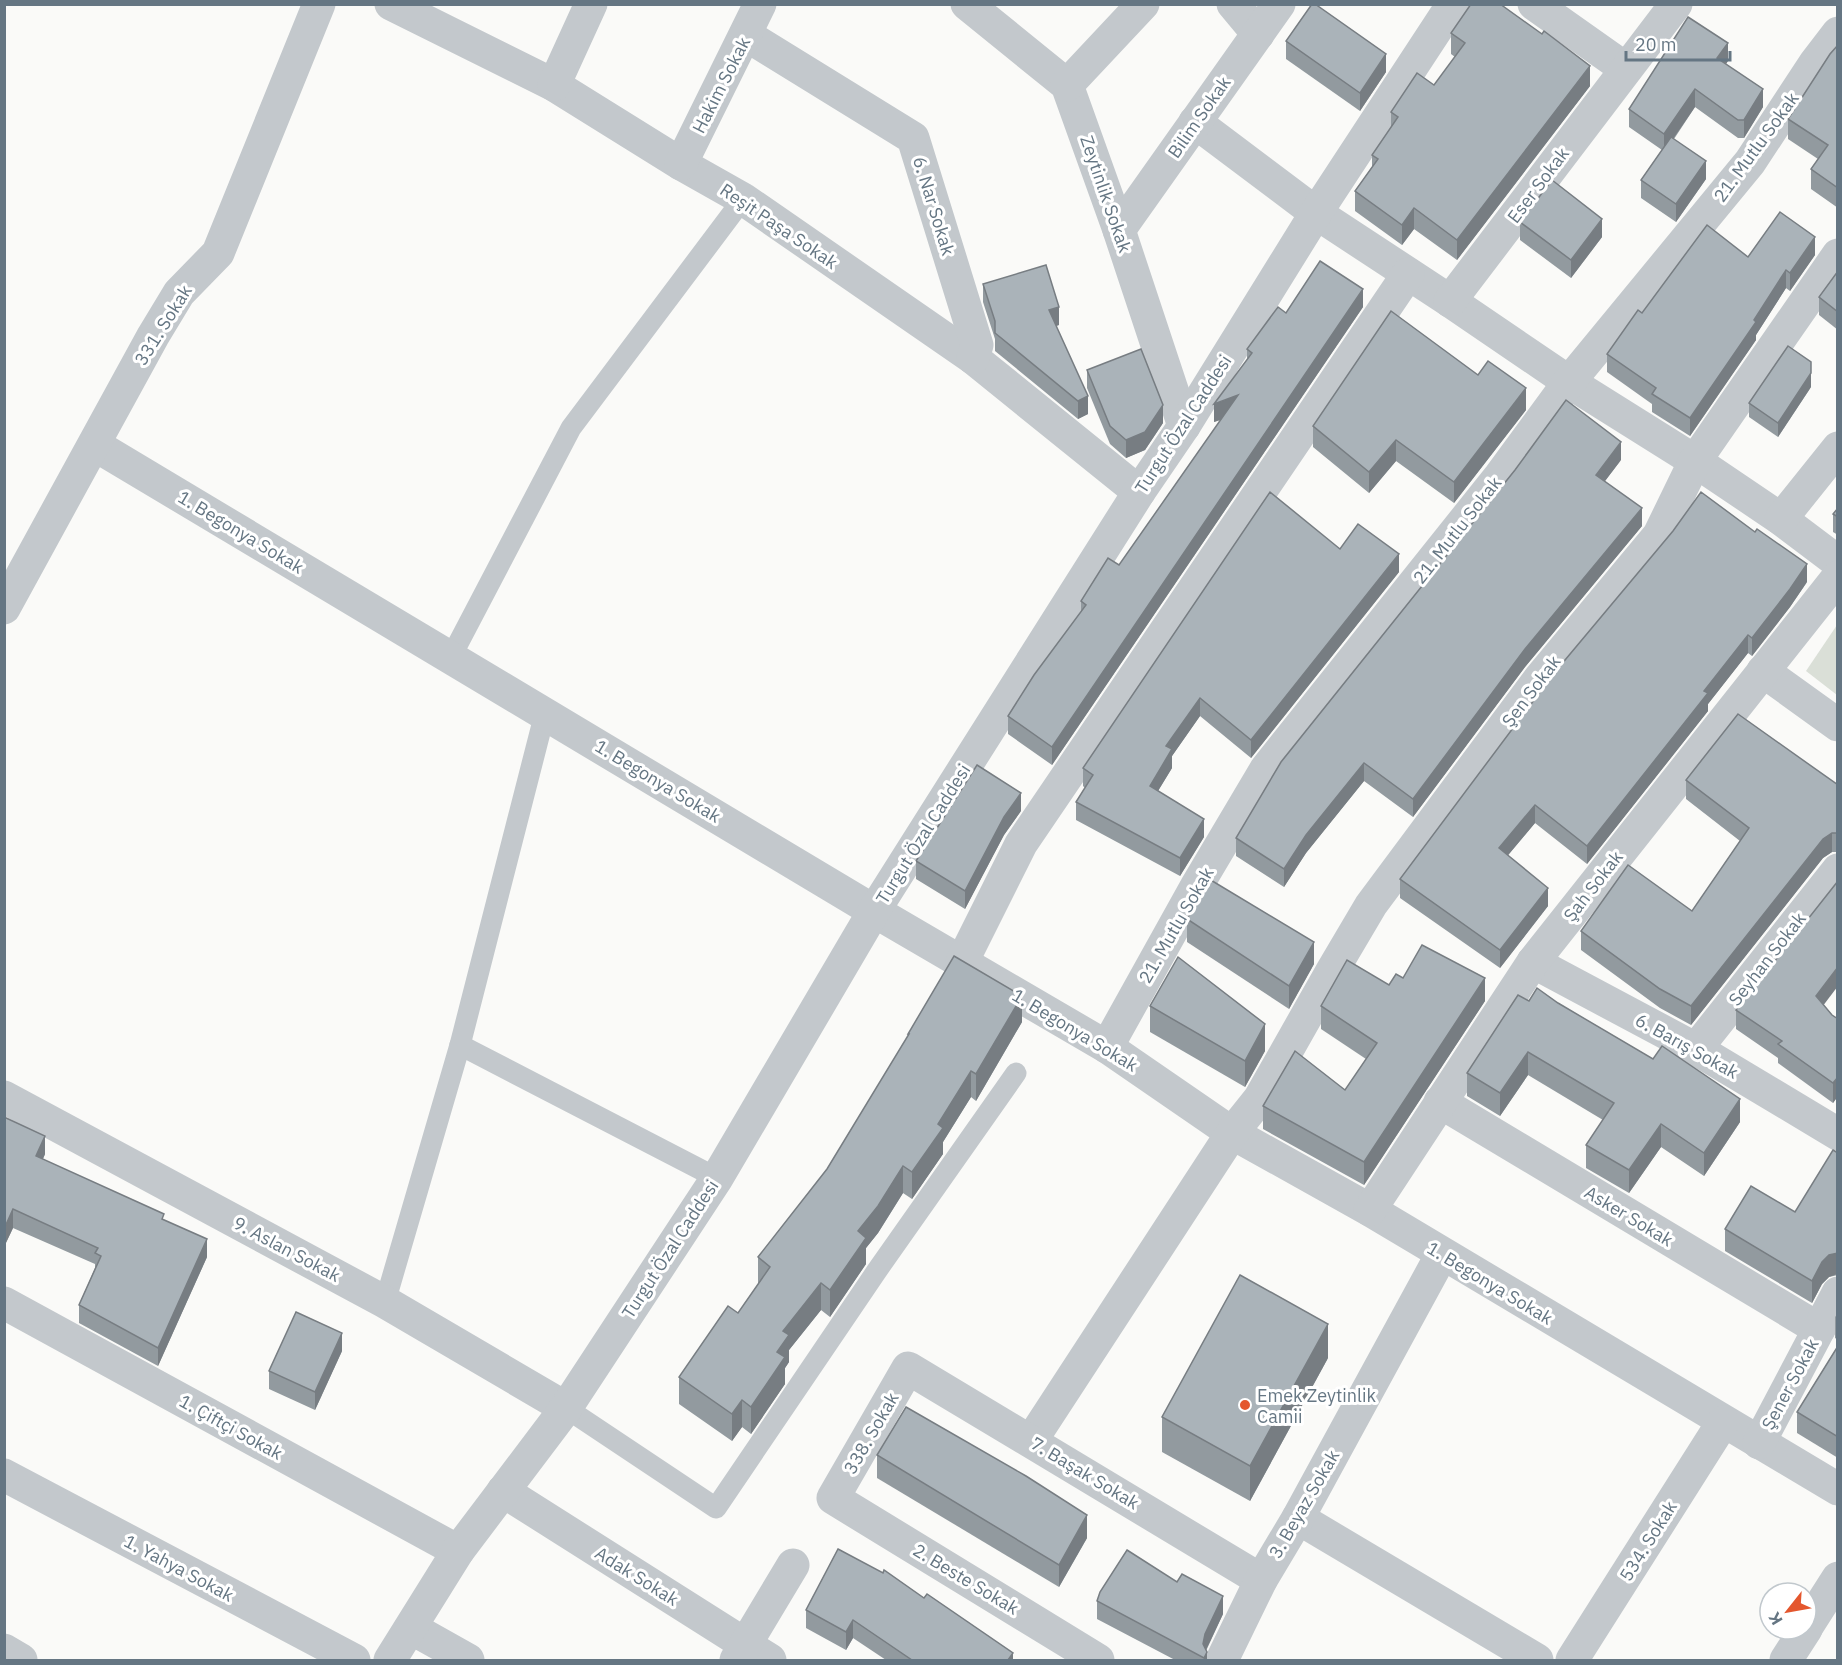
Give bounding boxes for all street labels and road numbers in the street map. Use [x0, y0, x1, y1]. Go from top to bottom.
street label: Hakim Sokak [687, 32, 755, 137]
street label: Bilim Sokak [1162, 71, 1236, 162]
street label: 21. Mutlu Sokak [1708, 87, 1804, 206]
street label: Zeytinlik Sokak [1075, 132, 1137, 256]
street label: Eser Sokak [1502, 142, 1574, 227]
street label: 6. Nar Sokak [908, 154, 960, 259]
street label: Reşit Paşa Sokak [716, 178, 843, 274]
street label: 331. Sokak [129, 280, 197, 370]
street label: Turgut Özal Caddesi [1130, 350, 1236, 498]
street label: 21. Mutlu Sokak [1408, 471, 1506, 588]
street label: 1. Begonya Sokak [174, 485, 309, 579]
street label: Şen Sokak [1497, 650, 1566, 731]
street label: 1. Begonya Sokak [591, 734, 726, 828]
street label: Turgut Özal Caddesi [871, 760, 975, 908]
street label: Şah Sokak [1558, 846, 1628, 926]
street label: 21. Mutlu Sokak [1133, 862, 1219, 987]
street label: Seyhan Sokak [1723, 907, 1811, 1010]
street label: 1. Begonya Sokak [1008, 983, 1143, 1077]
street label: 6. Barış Sokak [1631, 1008, 1743, 1084]
street label: Turgut Özal Caddesi [617, 1175, 723, 1323]
street label: Asker Sokak [1581, 1181, 1678, 1252]
street label: 9. Aslan Sokak [229, 1211, 345, 1287]
street label: 1. Begonya Sokak [1423, 1236, 1558, 1330]
street label: Şener Sokak [1756, 1334, 1824, 1434]
street label: 338. Sokak [838, 1388, 904, 1478]
street label: 1. Çiftçi Sokak [175, 1389, 287, 1465]
street label: 7. Başak Sokak [1027, 1432, 1144, 1515]
street label: 3. Beyaz Sokak [1264, 1445, 1345, 1562]
street label: 534. Sokak [1614, 1496, 1682, 1586]
street label: 1. Yahya Sokak [120, 1529, 238, 1607]
street label: 2. Beste Sokak [909, 1538, 1024, 1620]
street label: Adak Sokak [591, 1541, 684, 1611]

